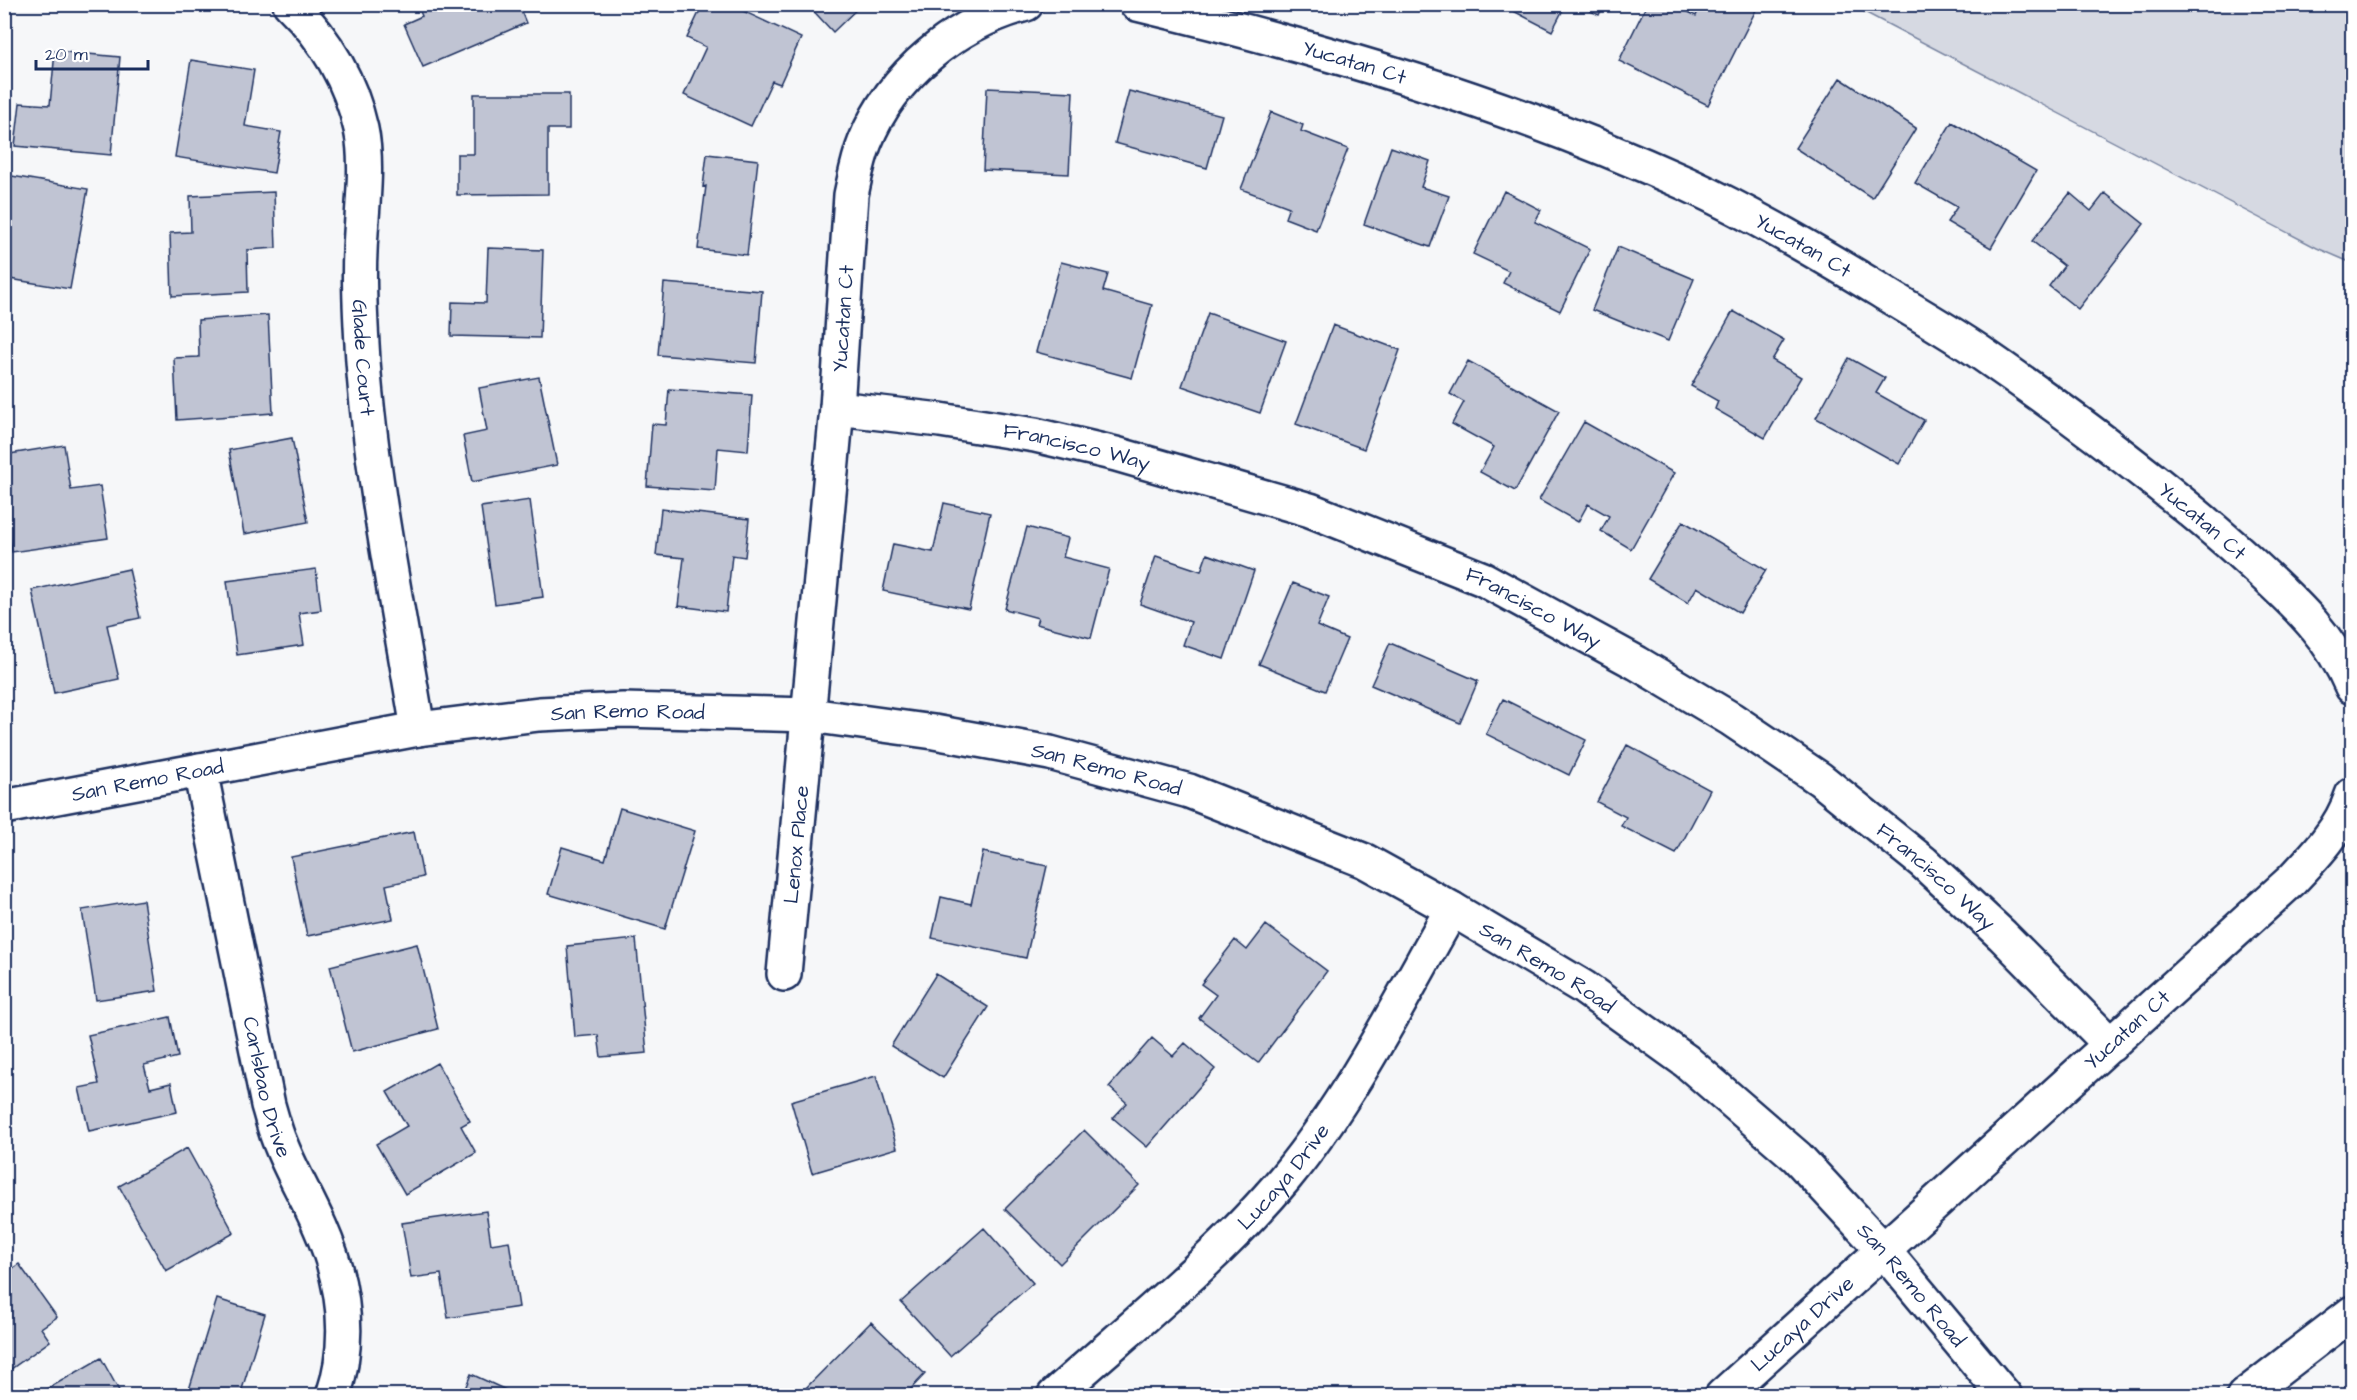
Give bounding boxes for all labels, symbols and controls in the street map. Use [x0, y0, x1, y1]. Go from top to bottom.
scale bar [36, 33, 148, 71]
street label: Yucatan Ct [1299, 33, 1410, 92]
text: 20 m [45, 42, 88, 67]
street label: Yucatan Ct [1749, 207, 1857, 285]
street label: Yucatan Ct [825, 264, 861, 373]
street label: Glade Court [345, 299, 382, 418]
street label: Francisco Way [1001, 416, 1154, 480]
street label: Yucatan Ct [2152, 476, 2253, 567]
street label: Francisco Way [1461, 560, 1607, 658]
street label: San Remo Road [550, 696, 705, 728]
street label: San Remo Road [1029, 736, 1185, 803]
street label: San Remo Road [69, 752, 226, 809]
street label: Lenox Place [777, 784, 817, 905]
street label: Francisco Way [1870, 816, 2002, 939]
street label: San Remo Road [1474, 915, 1621, 1021]
street label: Yucatan Ct [2078, 983, 2177, 1077]
street label: Carlsbao Drive [235, 1014, 299, 1162]
street label: Lucaya Drive [1231, 1118, 1337, 1237]
street label: San Remo Road [1850, 1217, 1972, 1353]
street label: Lucaya Drive [1744, 1269, 1861, 1378]

